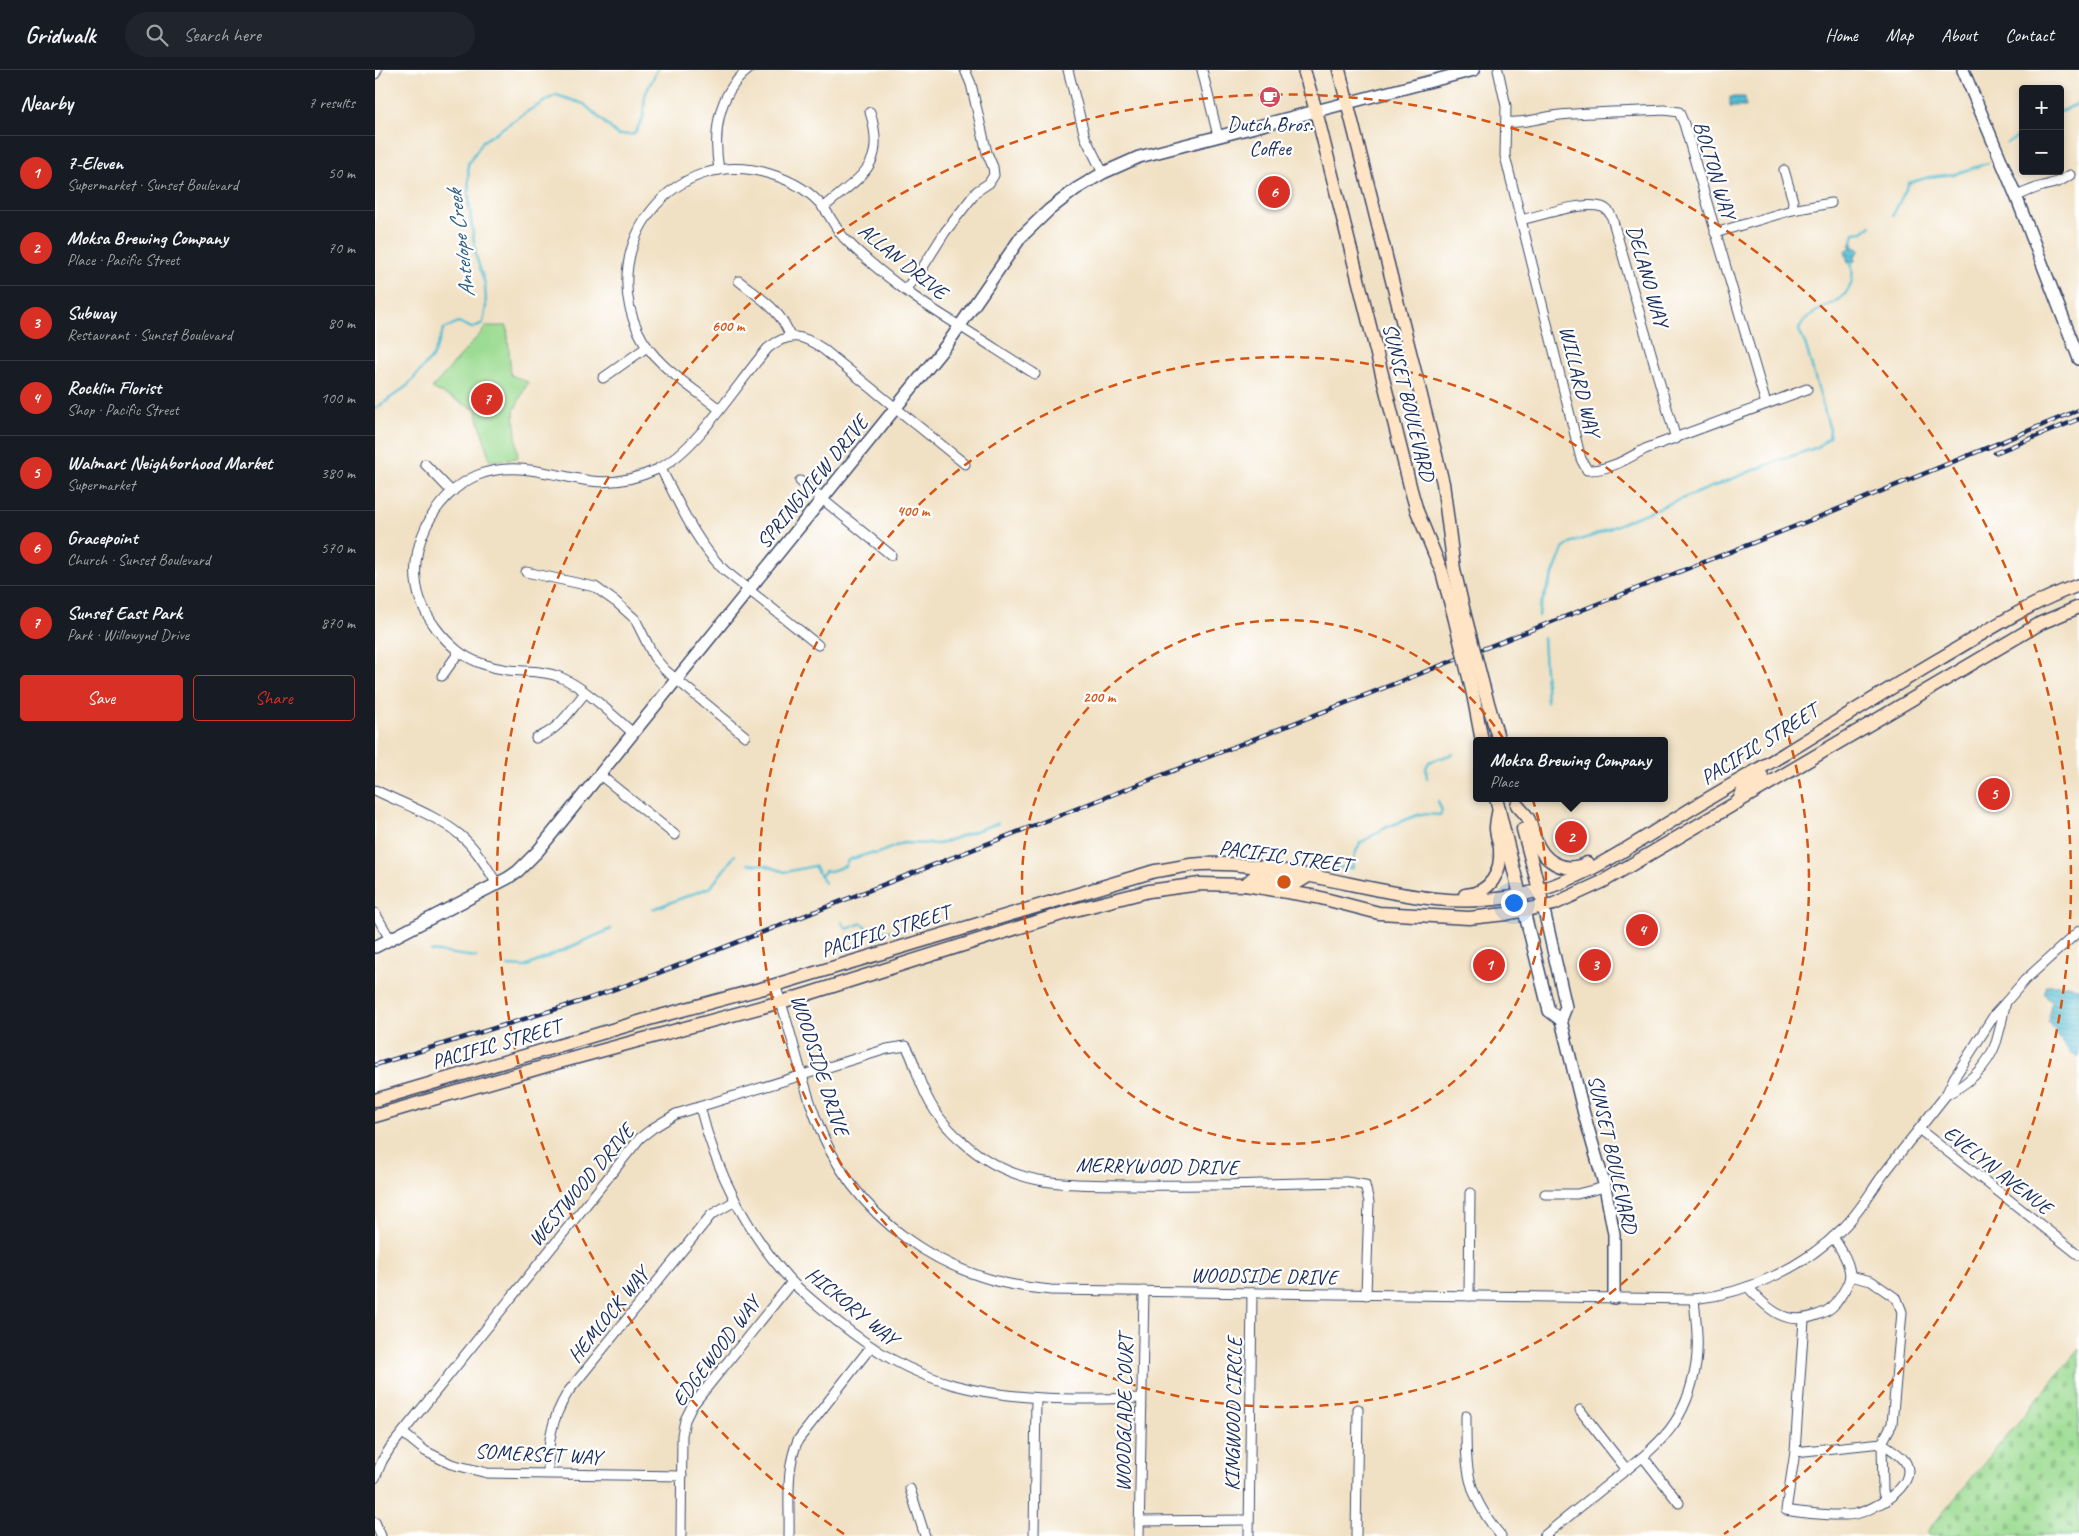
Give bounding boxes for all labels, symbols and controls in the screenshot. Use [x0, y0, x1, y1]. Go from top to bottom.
search box [125, 12, 475, 57]
text: Gridwalk [25, 20, 95, 50]
icon: search [143, 21, 171, 49]
text: Search here [183, 23, 261, 47]
text: Home [1825, 24, 1858, 46]
text: Map [1886, 24, 1913, 46]
text: About [1941, 24, 1977, 46]
text: Contact [2005, 24, 2054, 46]
cafe icon: Dutch Bros. Coffee [1258, 85, 1282, 109]
map controls [2019, 85, 2064, 175]
button: + [2019, 85, 2064, 130]
text: Nearby [20, 90, 73, 116]
text: 7 results [308, 93, 355, 113]
place label: Dutch Bros. Coffee [1227, 111, 1314, 161]
street label: BOLTON WAY [1688, 118, 1743, 225]
button: − [2019, 130, 2064, 175]
text: 7-Eleven [67, 151, 123, 175]
text: 1 [32, 163, 40, 183]
text: 50 m [328, 163, 355, 183]
pin: 6 [1258, 173, 1290, 211]
text: Supermarket · Sunset Boulevard [67, 175, 238, 195]
water label: Antelope Creek [440, 185, 481, 299]
street label: ALLAN DRIVE [853, 217, 955, 307]
street label: DELANO WAY [1621, 222, 1676, 333]
text: Moksa Brewing Company [67, 226, 228, 250]
text: 2 [32, 238, 40, 258]
text: 70 m [328, 238, 355, 258]
text: Place · Pacific Street [67, 250, 180, 270]
text: Subway [67, 301, 115, 325]
text: 3 [32, 313, 40, 333]
text: 80 m [328, 313, 355, 333]
text: 600 m [712, 317, 746, 336]
street label: SUNSET BOULEVARD [1377, 321, 1442, 485]
street label: WILLARD WAY [1554, 323, 1607, 443]
text: Restaurant · Sunset Boulevard [67, 325, 232, 345]
text: Rocklin Florist [67, 376, 161, 400]
pin: 7 [471, 380, 503, 418]
text: 4 [32, 388, 40, 408]
text: 100 m [321, 388, 355, 408]
text: Shop · Pacific Street [67, 400, 179, 420]
street label: SPRINGVIEW DRIVE [750, 408, 875, 554]
text: Walmart Neighborhood Market [67, 451, 272, 475]
text: 5 [33, 463, 39, 483]
text: 380 m [321, 463, 355, 483]
text: Supermarket [67, 475, 135, 495]
text: 400 m [897, 502, 931, 521]
text: Gracepoint [67, 526, 138, 550]
text: 6 [32, 538, 40, 558]
text: 570 m [321, 538, 355, 558]
text: Church · Sunset Boulevard [67, 550, 210, 570]
text: Sunset East Park [67, 601, 182, 625]
text: 7 [32, 613, 40, 633]
text: 870 m [321, 613, 355, 633]
text: Park · Willowynd Drive [67, 625, 189, 645]
button: Save [20, 675, 183, 721]
button: Share [193, 675, 355, 721]
text: 200 m [1083, 688, 1117, 707]
street label: PACIFIC STREET [1696, 695, 1827, 790]
popup [1473, 737, 1668, 802]
text: Moksa Brewing Company [1490, 748, 1651, 772]
text: Place [1490, 772, 1518, 792]
pin: 5 [1978, 775, 2010, 813]
pin: 2 [1555, 818, 1587, 856]
street label: PACIFIC STREET [1217, 834, 1358, 879]
centre of rings [1275, 873, 1293, 891]
your location [1501, 890, 1527, 916]
street label: PACIFIC STREET [818, 898, 958, 963]
pin: 4 [1626, 911, 1658, 949]
pin: 1 [1473, 946, 1505, 984]
pin: 3 [1579, 946, 1611, 984]
street label: WOODSIDE DRIVE [785, 991, 856, 1141]
street label: PACIFIC STREET [428, 1012, 569, 1075]
street label: SUNSET BOULEVARD [1582, 1073, 1644, 1237]
street label: WESTWOOD DRIVE [522, 1117, 641, 1251]
street label: EVELYN AVENUE [1939, 1120, 2059, 1222]
street label: MERRYWOOD DRIVE [1076, 1152, 1241, 1180]
street label: HEMLOCK WAY [562, 1259, 657, 1368]
street label: HICKORY WAY [801, 1261, 907, 1354]
street label: WOODSIDE DRIVE [1191, 1262, 1340, 1290]
street label: EDGEWOOD WAY [666, 1288, 768, 1411]
street label: WOODGLADE COURT [1110, 1329, 1138, 1492]
street label: KINGWOOD CIRCLE [1219, 1334, 1247, 1491]
street label: SOMERSET WAY [474, 1438, 606, 1471]

